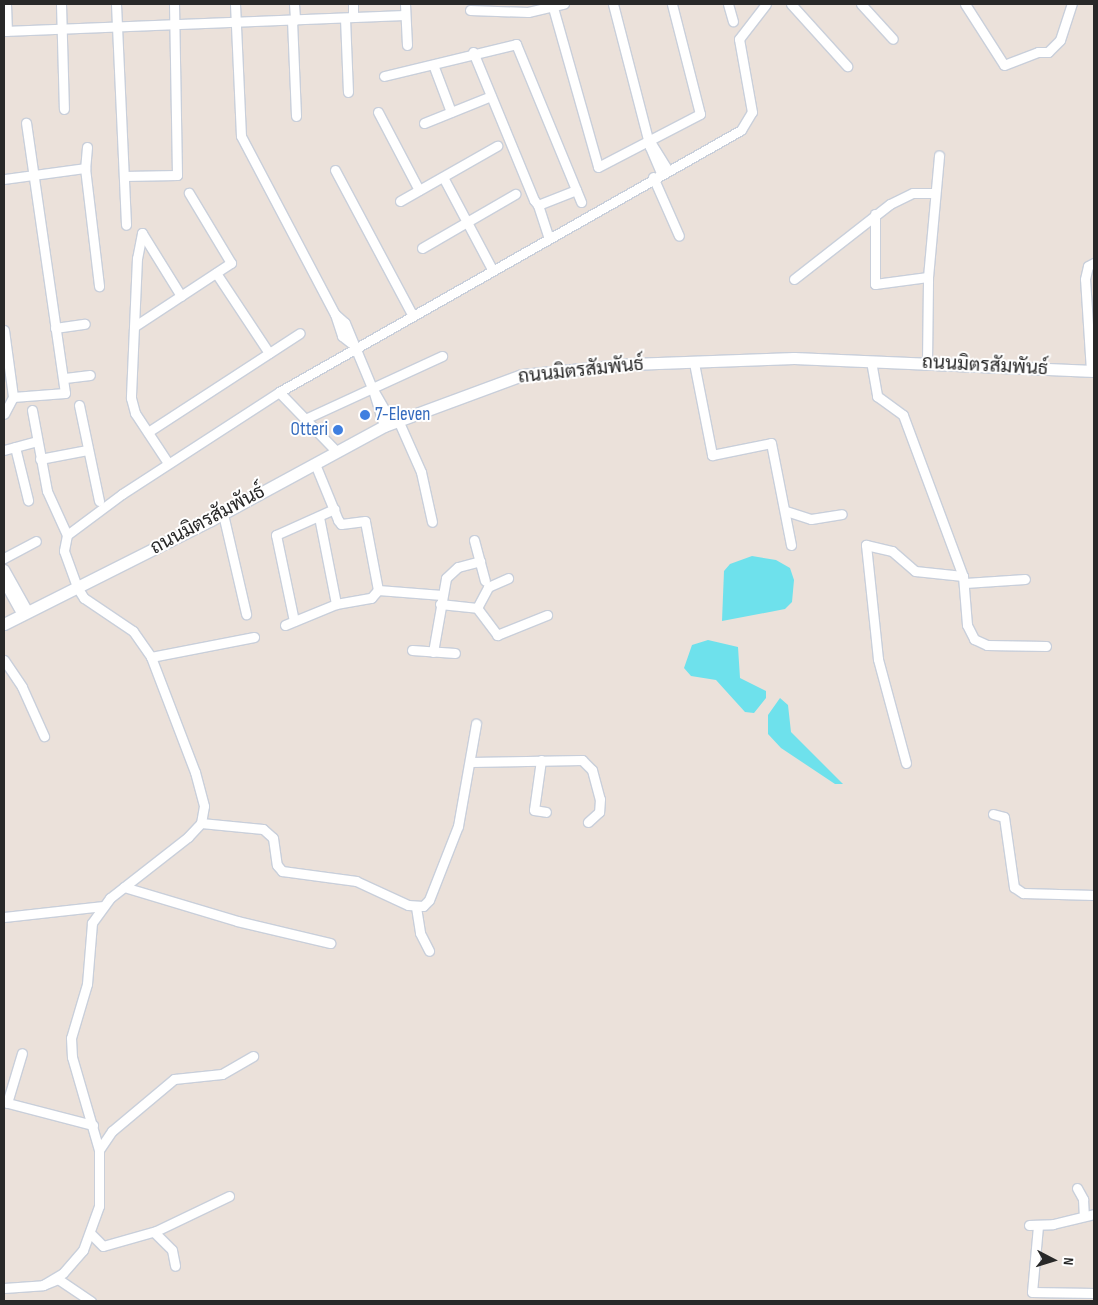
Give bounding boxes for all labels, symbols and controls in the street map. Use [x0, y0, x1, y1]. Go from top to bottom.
street label: ถนนมิตรสัมพันธ์ [921, 351, 1049, 381]
street label: ถนนมิตรสัมพันธ์ [517, 353, 645, 389]
place label: 7-Eleven [375, 404, 430, 426]
marker: 7-Eleven [359, 409, 371, 421]
place label: Otteri [291, 419, 328, 441]
marker: Otteri [332, 424, 344, 436]
street label: ถนนมิตรสัมพันธ์ [147, 480, 269, 560]
north arrow [1028, 1235, 1078, 1285]
text: N [1060, 1257, 1077, 1266]

